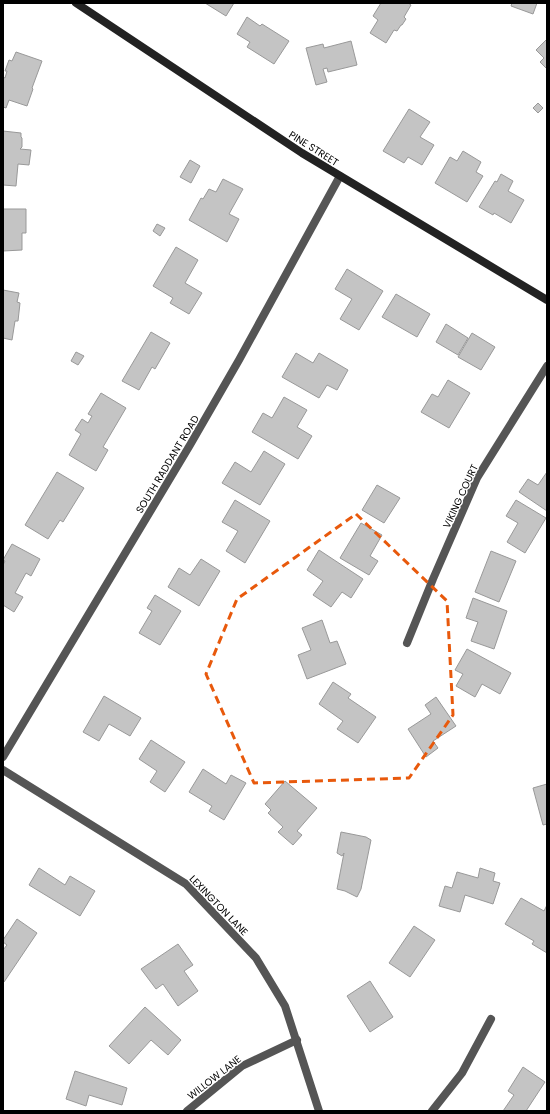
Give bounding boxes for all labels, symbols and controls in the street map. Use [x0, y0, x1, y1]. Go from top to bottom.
street label: PINE STREET [286, 127, 342, 170]
street label: SOUTH RADDANT ROAD [132, 412, 203, 516]
street label: VIKING COURT [439, 461, 482, 531]
street label: LEXINGTON LANE [186, 872, 252, 939]
street label: WILLOW LANE [184, 1052, 244, 1103]

